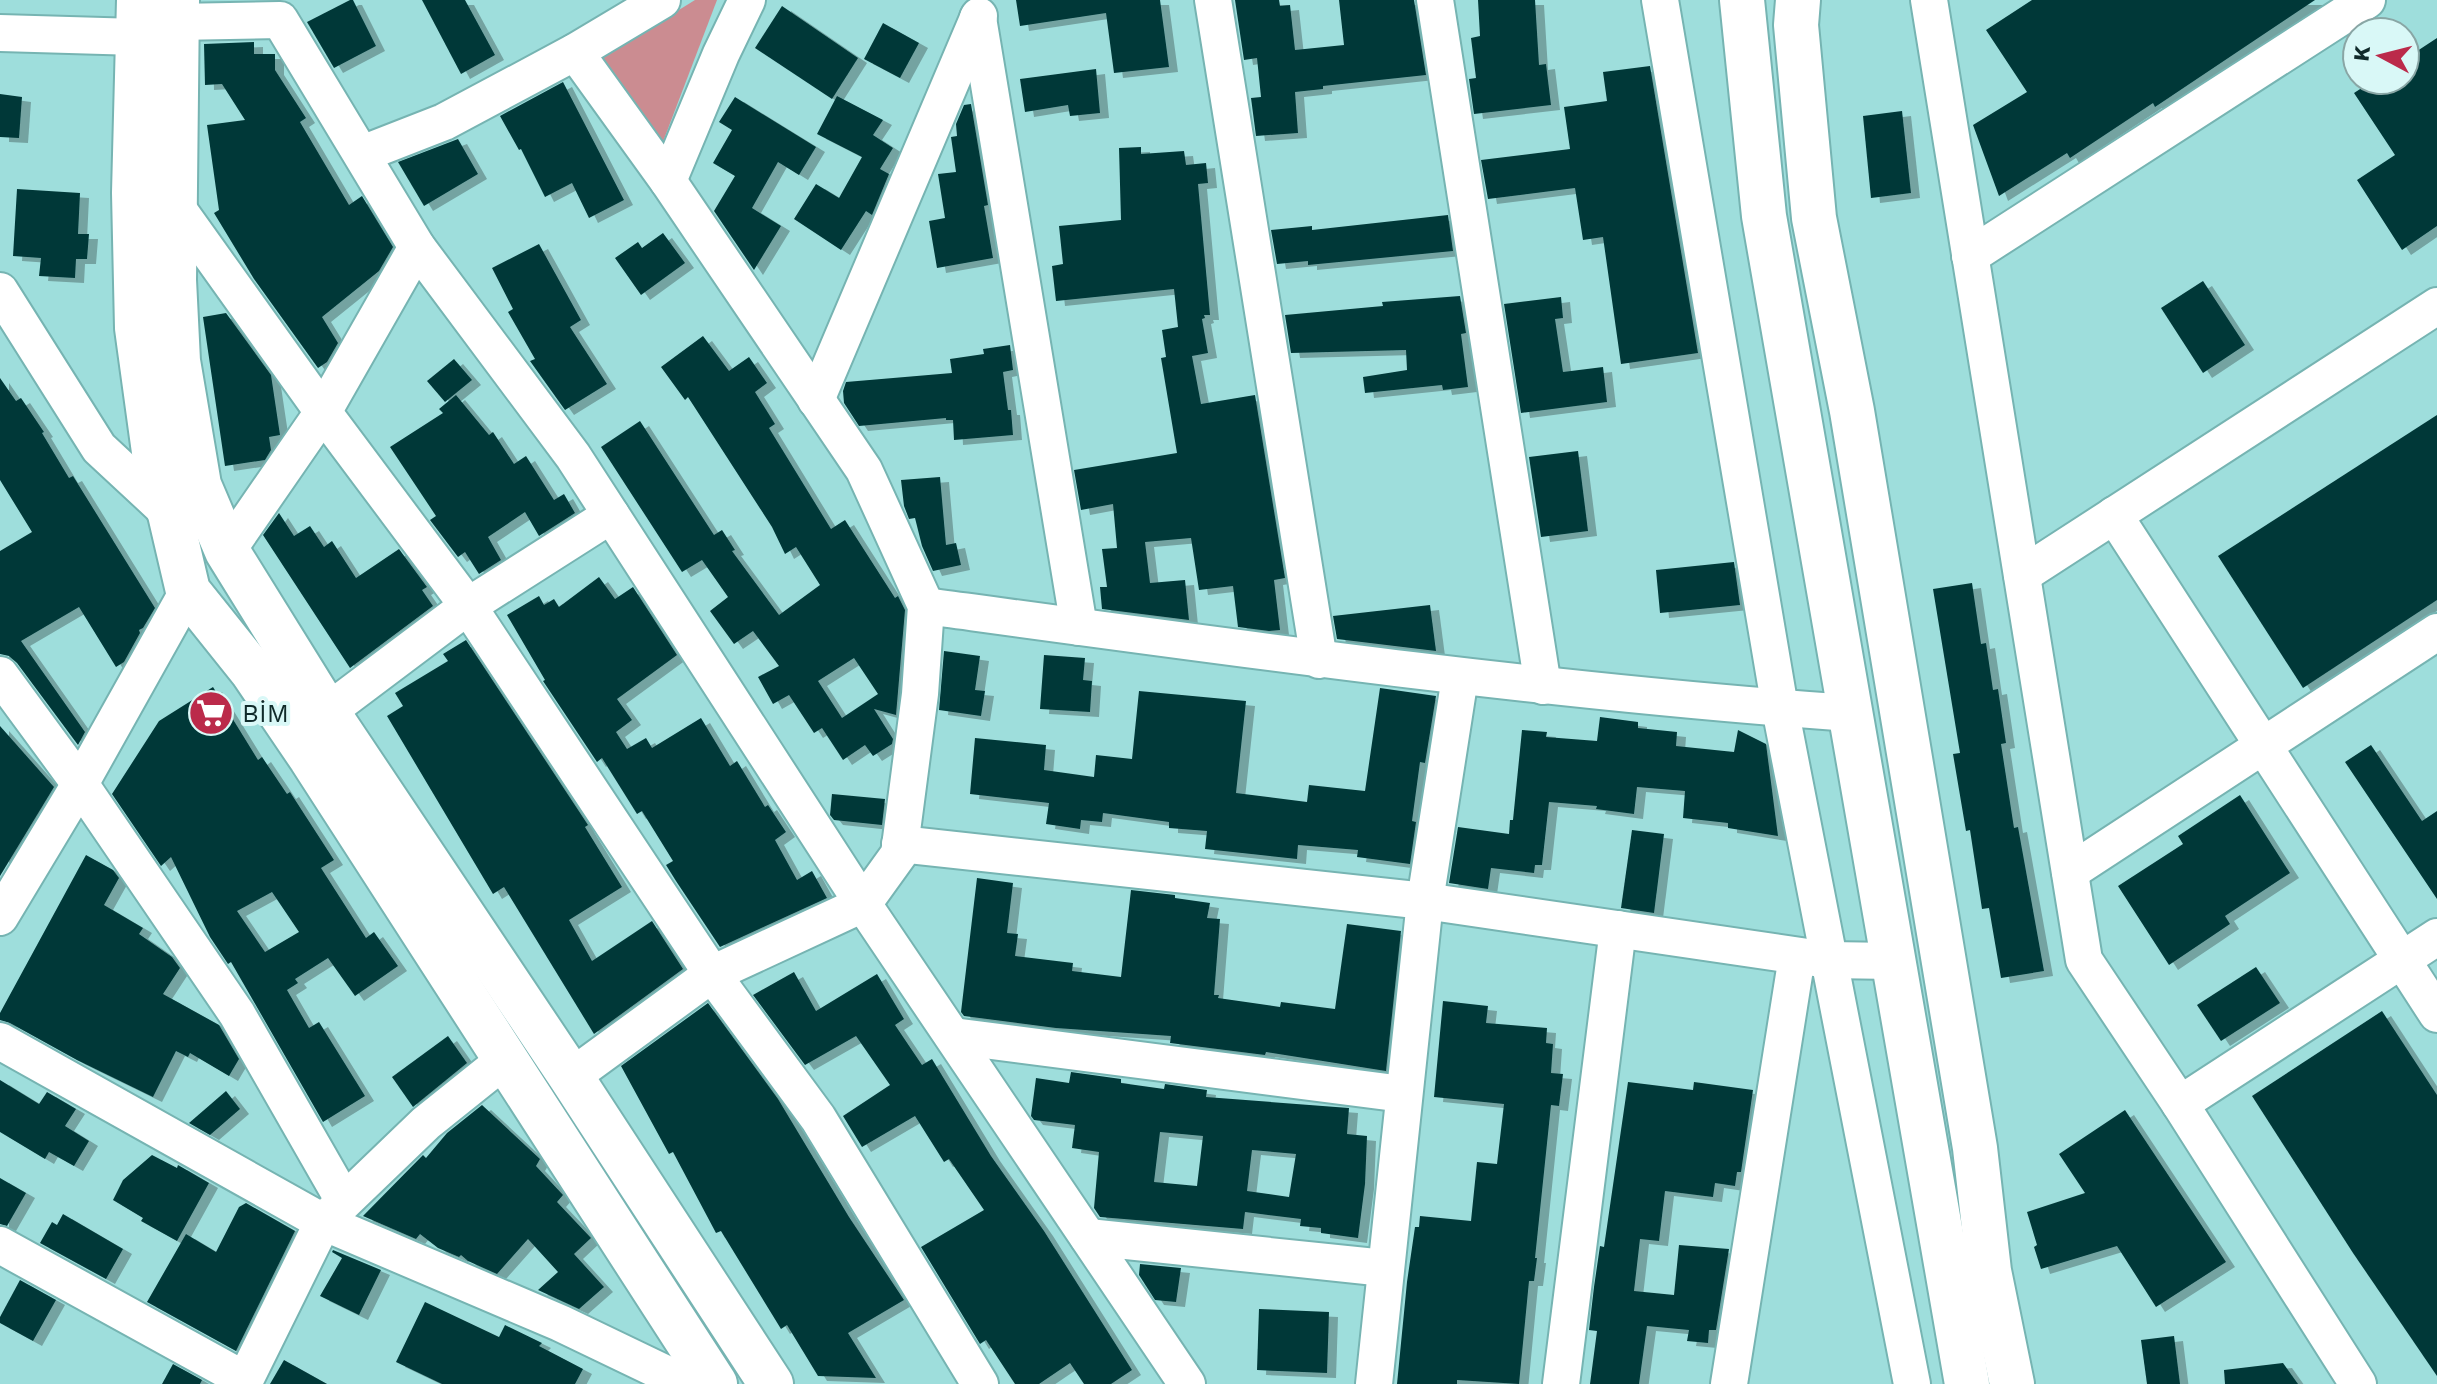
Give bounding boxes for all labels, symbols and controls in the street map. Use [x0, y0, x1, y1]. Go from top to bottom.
north arrow [2341, 16, 2421, 96]
text: K [2348, 44, 2375, 63]
supermarket icon: BİM [187, 689, 235, 737]
place label: BİM [242, 698, 289, 728]

